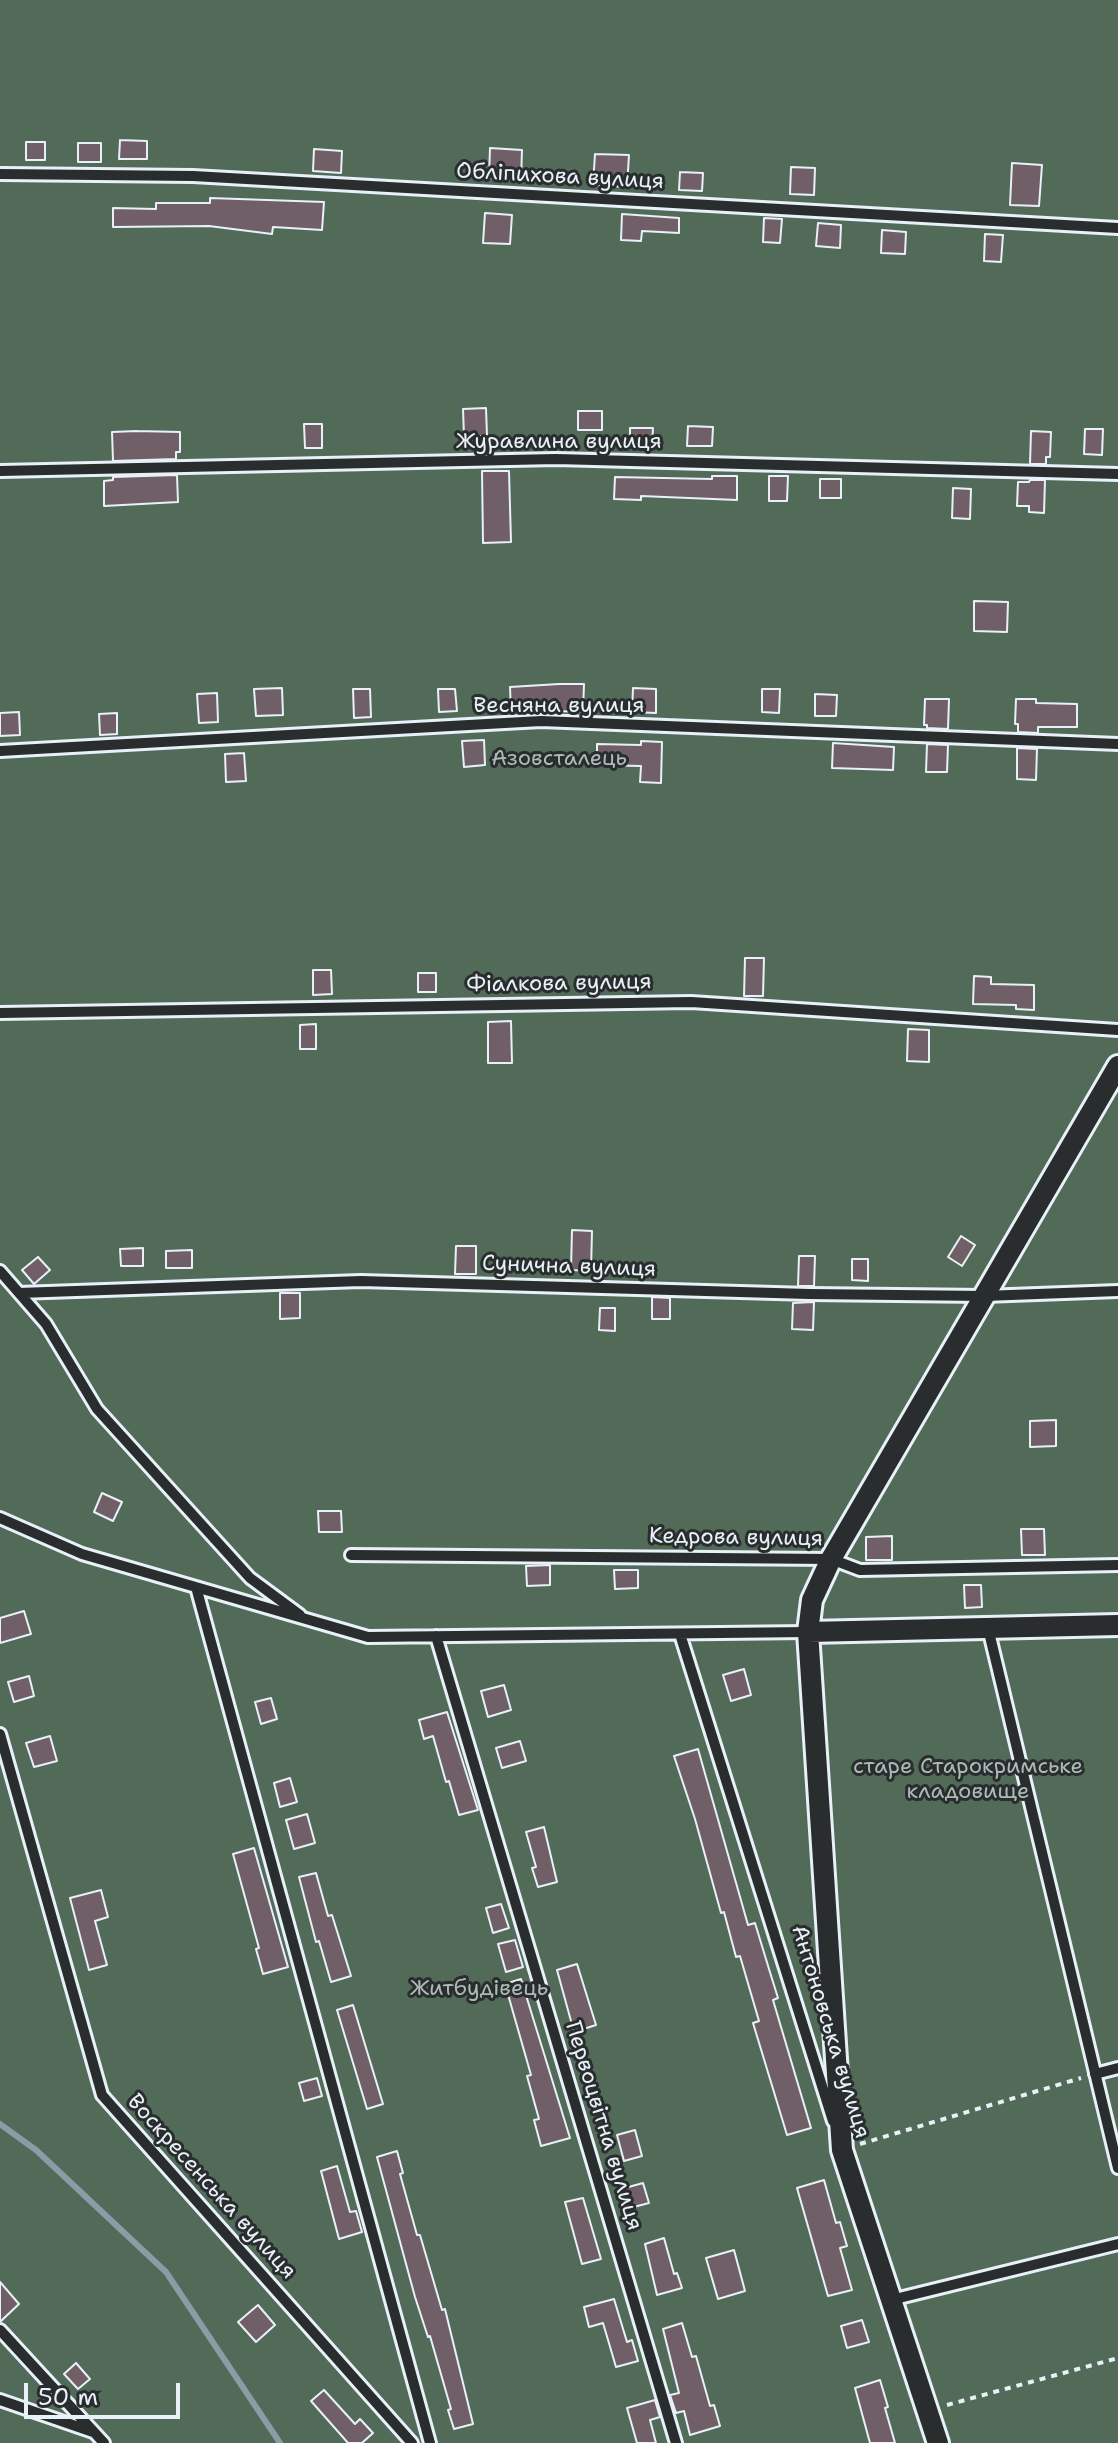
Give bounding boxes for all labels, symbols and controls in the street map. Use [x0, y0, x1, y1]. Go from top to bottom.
street label: Обліпихова вулиця [455, 158, 665, 196]
street label: Журавлина вулиця [456, 429, 662, 455]
street label: Весняна вулиця [473, 693, 645, 719]
park label: Азовсталець [491, 746, 627, 772]
street label: Фіалкова вулиця [466, 969, 652, 999]
street label: Сунична вулиця [481, 1251, 657, 1283]
street label: Кедрова вулиця [649, 1523, 823, 1553]
park label: старе Старокримське кладовище [853, 1754, 1083, 1806]
street label: Антоновська вулиця [785, 1922, 875, 2142]
park label: Житбудівець [410, 1976, 548, 2002]
street label: Первоцвітна вулиця [559, 2018, 647, 2234]
street label: Воскресенська вулиця [121, 2089, 301, 2285]
scale bar [28, 2367, 184, 2417]
text: 50 m [38, 2381, 98, 2413]

